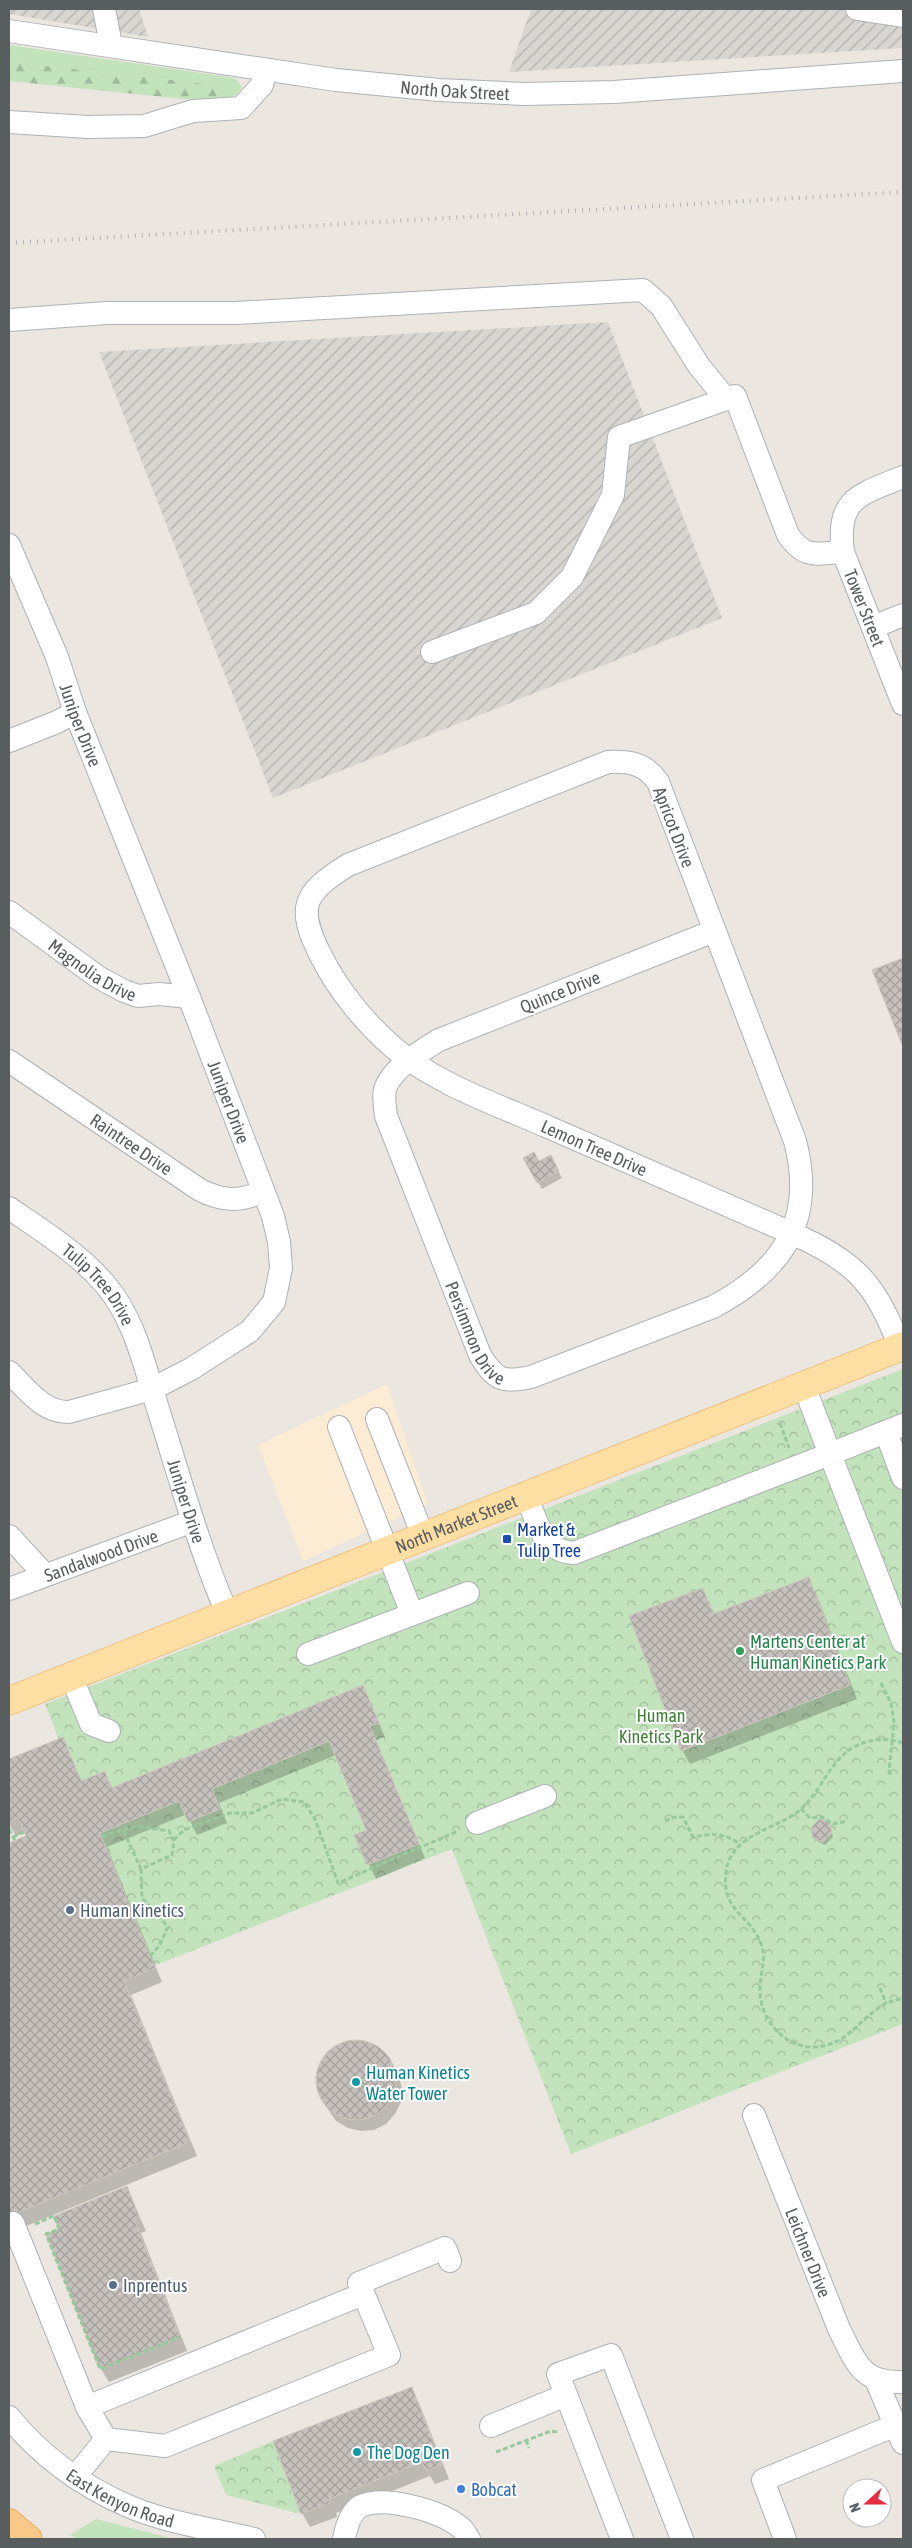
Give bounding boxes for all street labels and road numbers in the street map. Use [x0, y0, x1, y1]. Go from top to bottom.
street label: North Oak Street [399, 76, 510, 104]
street label: Tower Street [840, 566, 890, 649]
street label: Juniper Drive [56, 681, 106, 769]
street label: Apricot Drive [649, 784, 699, 870]
street label: Magnolia Drive [45, 934, 139, 1005]
street label: Quince Drive [517, 966, 603, 1018]
street label: Juniper Drive [204, 1058, 255, 1146]
street label: Raintree Drive [87, 1109, 177, 1179]
street label: Lemon Tree Drive [538, 1115, 651, 1180]
street label: Tulip Tree Drive [58, 1239, 139, 1328]
street label: Persimmon Drive [441, 1278, 508, 1389]
street label: Juniper Drive [164, 1456, 210, 1546]
street label: North Market Street [392, 1490, 520, 1557]
street label: Sandalwood Drive [41, 1524, 161, 1586]
street label: Leichner Drive [781, 2205, 836, 2300]
street label: East Kenyon Road [63, 2464, 177, 2531]

